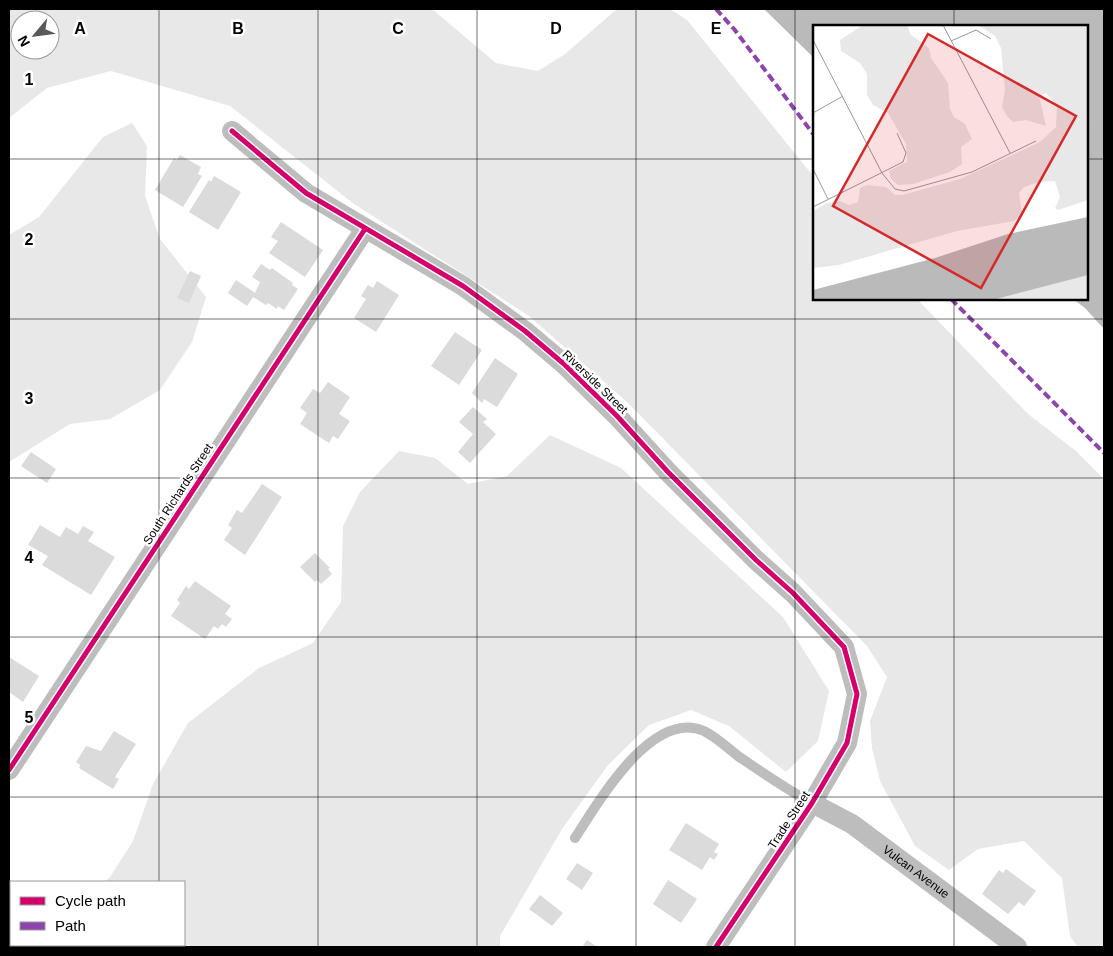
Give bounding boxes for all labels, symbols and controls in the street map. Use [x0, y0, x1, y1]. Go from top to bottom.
north arrow [10, 10, 60, 60]
text: A [74, 20, 86, 37]
text: B [232, 20, 244, 37]
text: C [392, 20, 404, 37]
text: D [550, 20, 562, 37]
text: E [711, 20, 722, 37]
inset map [813, 25, 1088, 300]
text: N [14, 33, 33, 50]
text: 1 [25, 71, 34, 88]
text: 2 [25, 231, 34, 248]
street label: Riverside Street [559, 347, 631, 417]
text: 3 [25, 390, 34, 407]
street label: South Richards Street [140, 440, 216, 547]
text: 4 [25, 549, 34, 566]
text: 5 [25, 709, 34, 726]
street label: Trade Street [765, 788, 813, 852]
street label: Vulcan Avenue [880, 842, 952, 901]
legend [10, 881, 185, 946]
text: Cycle path [55, 892, 126, 909]
text: Path [55, 917, 86, 934]

